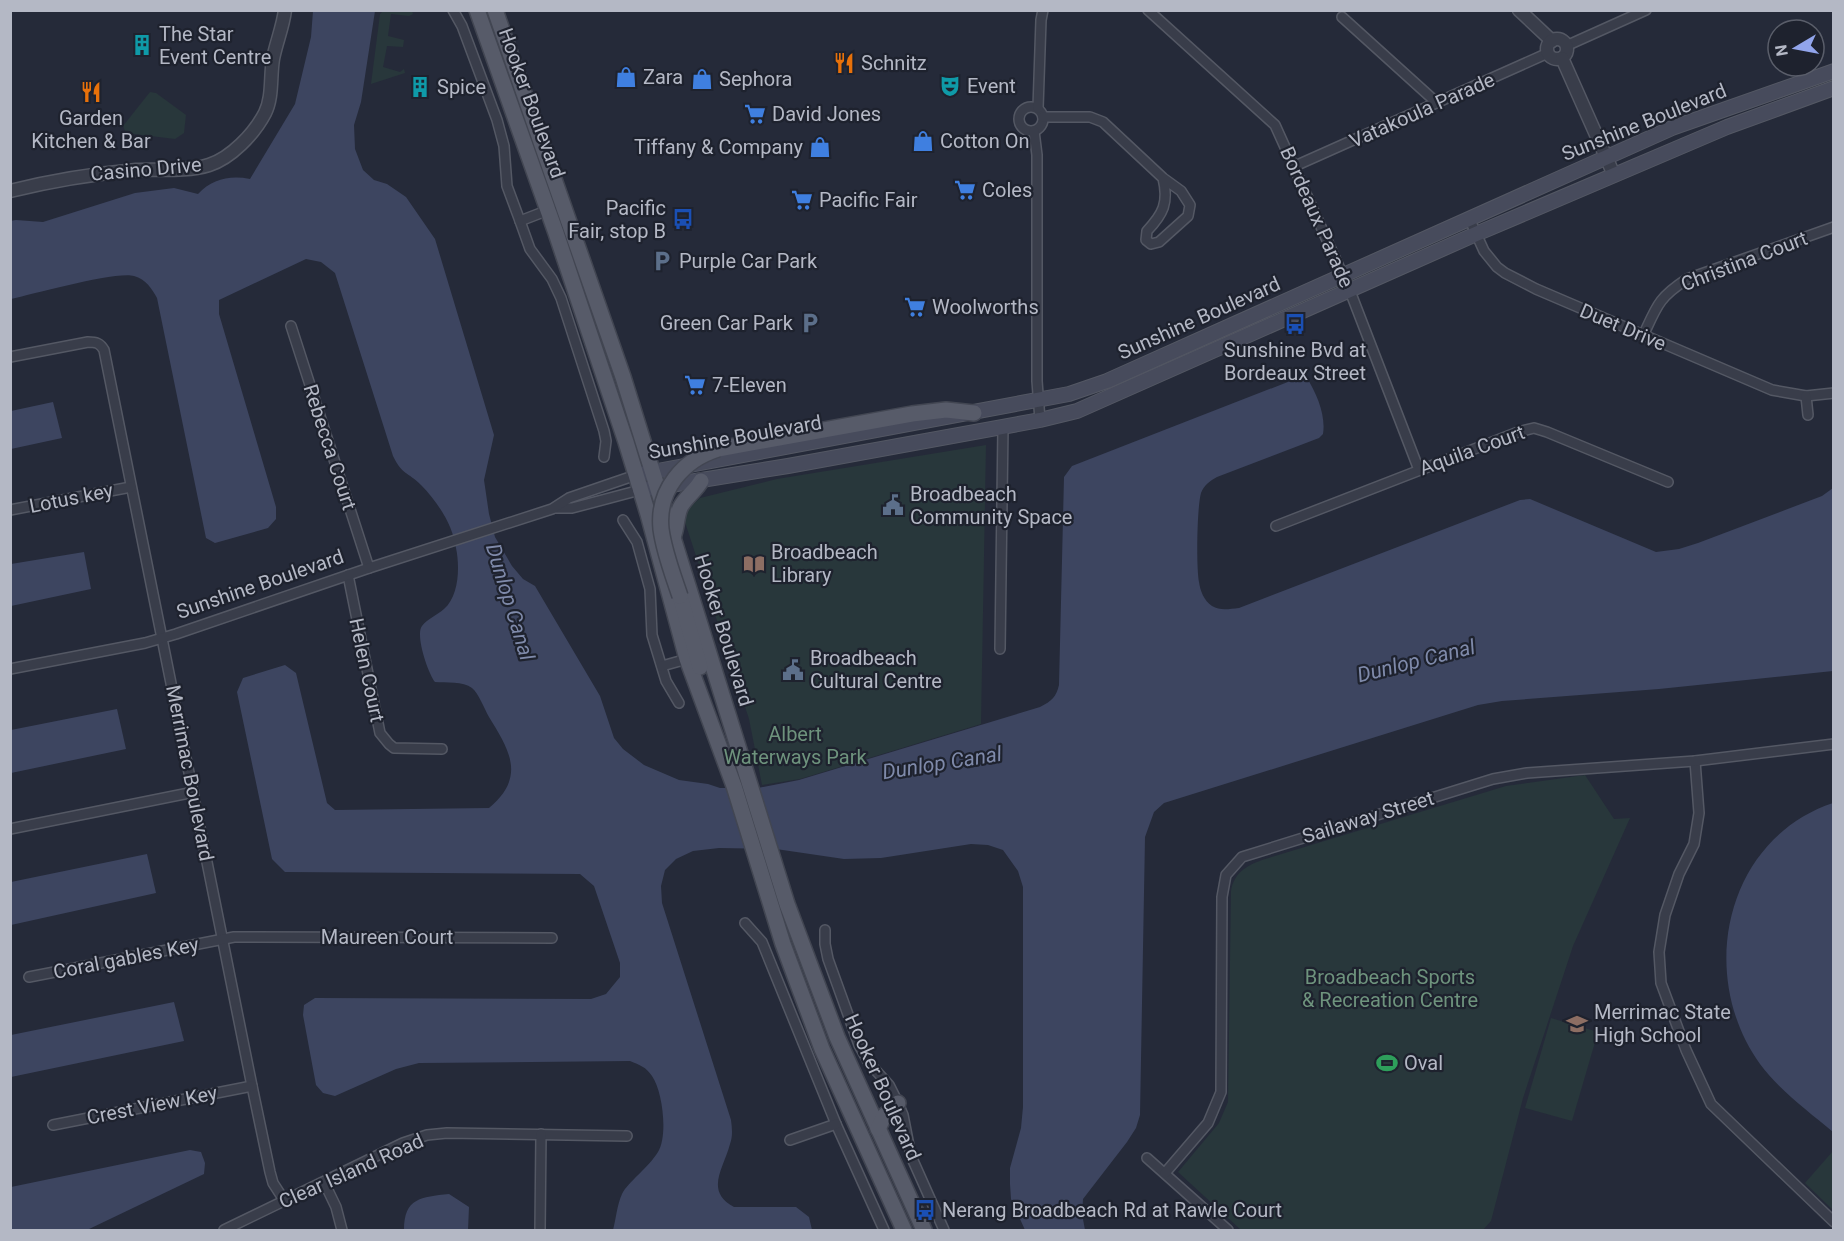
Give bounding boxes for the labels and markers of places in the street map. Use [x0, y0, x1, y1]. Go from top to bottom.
place label: The Star Event Centre [159, 22, 271, 69]
building icon: The Star Event Centre [130, 33, 154, 57]
restaurant icon: Schnitz [832, 51, 856, 75]
place label: Schnitz [861, 51, 927, 75]
shop icon: Zara [614, 65, 638, 89]
place label: Zara [643, 65, 683, 89]
shop icon: Sephora [690, 67, 714, 91]
place label: Sephora [719, 67, 792, 91]
theatre icon: Event [938, 74, 962, 98]
place label: Event [967, 74, 1016, 98]
building icon: Spice [408, 75, 432, 99]
place label: Spice [437, 75, 486, 99]
restaurant icon: Garden Kitchen & Bar [79, 80, 103, 104]
supermarket icon: David Jones [743, 102, 767, 126]
place label: David Jones [772, 102, 881, 126]
place label: Garden Kitchen & Bar [31, 106, 151, 153]
shop icon: Cotton On [911, 129, 935, 153]
place label: Cotton On [940, 129, 1030, 153]
place label: Tiffany & Company [634, 135, 804, 159]
shop icon: Tiffany & Company [808, 135, 832, 159]
supermarket icon: Coles [953, 178, 977, 202]
place label: Coles [982, 178, 1032, 202]
supermarket icon: Pacific Fair [790, 188, 814, 212]
place label: Pacific Fair [819, 188, 918, 212]
place label: Pacific Fair, stop B [568, 196, 666, 243]
bus stop icon: Pacific Fair, stop B [671, 207, 695, 231]
parking icon: Purple Car Park [650, 249, 674, 273]
place label: Purple Car Park [679, 249, 818, 273]
supermarket icon: Woolworths [903, 295, 927, 319]
place label: Woolworths [932, 295, 1039, 319]
place label: Green Car Park [660, 311, 794, 335]
parking icon: Green Car Park [798, 311, 822, 335]
bus stop icon: Sunshine Bvd at Bordeaux Street [1283, 312, 1307, 336]
place label: Sunshine Bvd at Bordeaux Street [1224, 338, 1366, 385]
supermarket icon: 7-Eleven [683, 373, 707, 397]
place label: 7-Eleven [712, 373, 787, 397]
place label: Broadbeach Community Space [910, 482, 1072, 529]
public building icon: Broadbeach Community Space [881, 493, 905, 517]
place label: Broadbeach Library [771, 540, 878, 587]
library icon: Broadbeach Library [742, 552, 766, 576]
place label: Broadbeach Cultural Centre [810, 646, 942, 693]
public building icon: Broadbeach Cultural Centre [781, 658, 805, 682]
place label: Merrimac State High School [1594, 1000, 1731, 1047]
school or university icon: Merrimac State High School [1565, 1012, 1589, 1036]
sports icon: Oval [1375, 1051, 1399, 1075]
place label: Oval [1404, 1051, 1443, 1075]
bus stop icon: Nerang Broadbeach Rd at Rawle Court [913, 1198, 937, 1222]
place label: Nerang Broadbeach Rd at Rawle Court [942, 1198, 1282, 1222]

